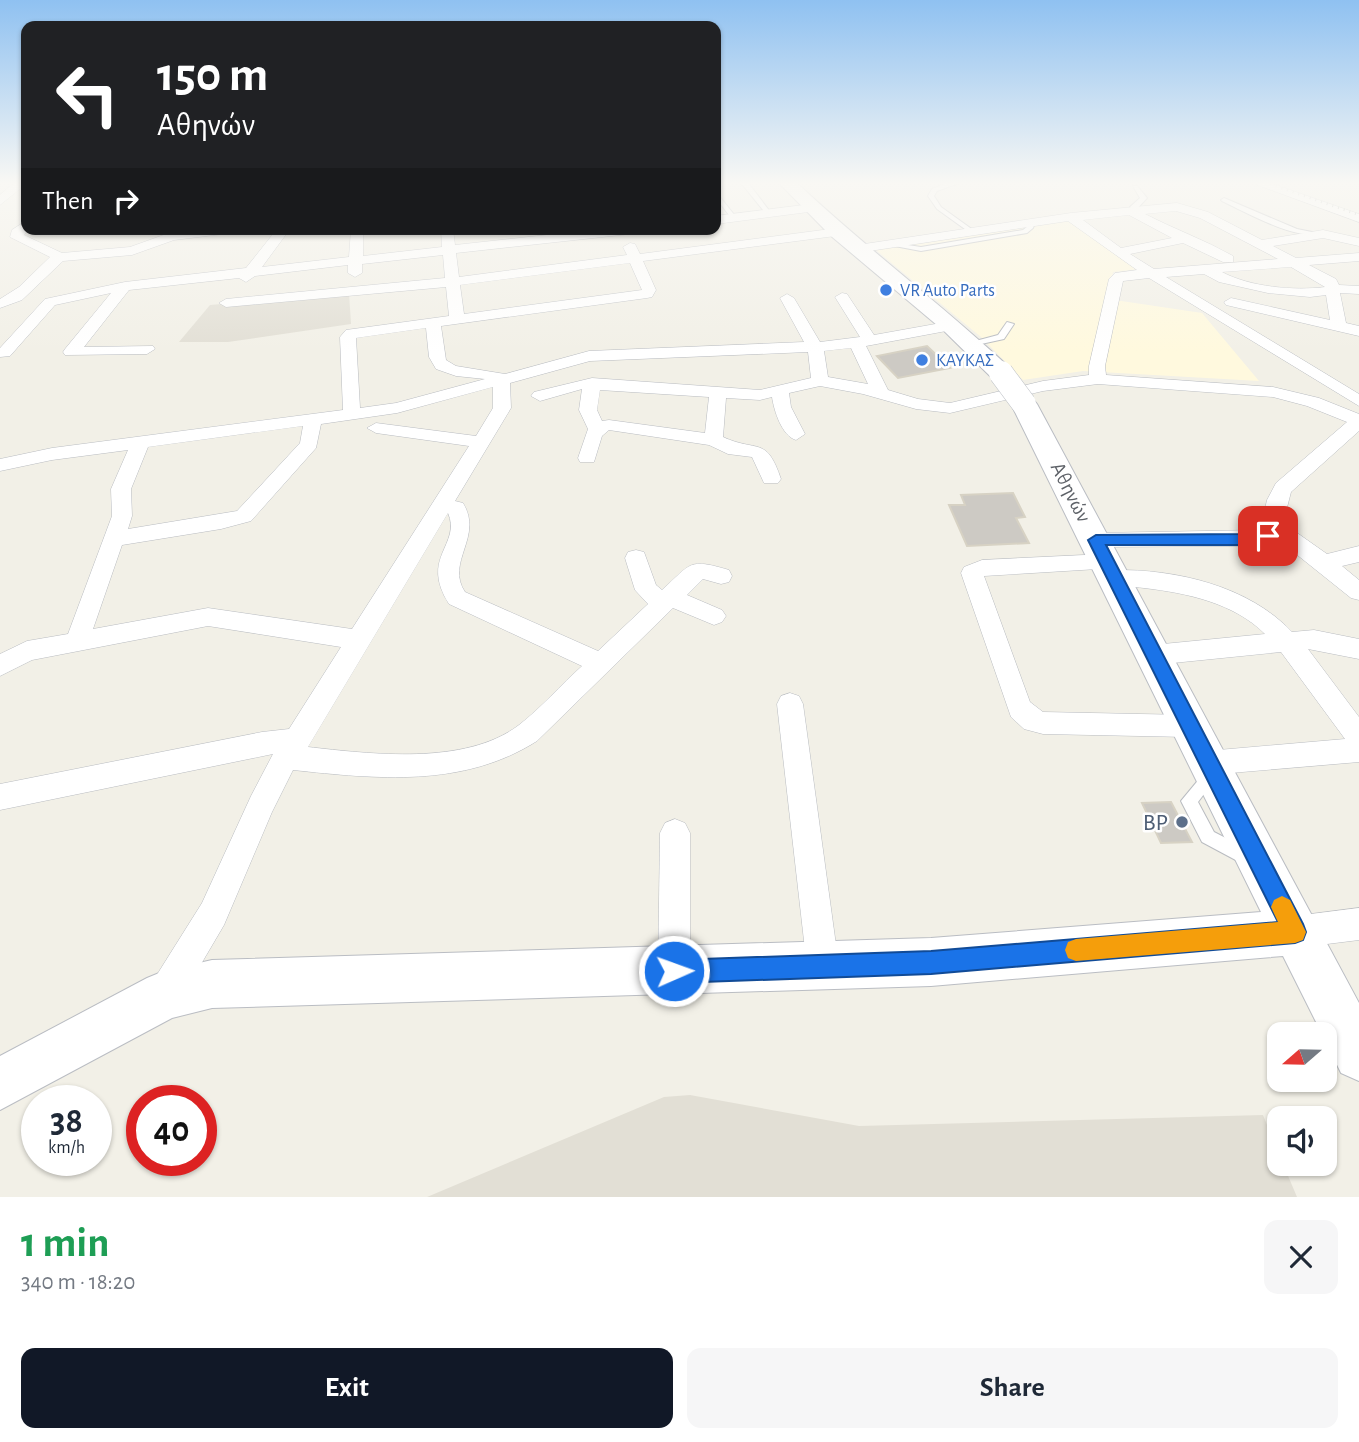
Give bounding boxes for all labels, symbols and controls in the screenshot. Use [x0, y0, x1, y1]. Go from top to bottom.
icon: left [42, 49, 133, 140]
text: 150 m [157, 51, 268, 100]
text: Αθηνών [157, 109, 255, 141]
icon: right [107, 182, 145, 220]
text: Then [42, 188, 93, 214]
marker: VR Auto Parts [878, 282, 894, 298]
place label: VR Auto Parts [900, 282, 995, 300]
marker: ΚΑΥΚΑΣ [914, 352, 930, 368]
place label: ΚΑΥΚΑΣ [936, 352, 994, 370]
street label: Αθηνών [1047, 459, 1095, 526]
pin [1238, 506, 1298, 566]
icon: arrive [1249, 517, 1287, 555]
place label: BP [1143, 811, 1168, 835]
marker: BP [1174, 814, 1190, 830]
position arrow [637, 934, 711, 1008]
north arrow [1267, 1022, 1337, 1092]
map controls [1267, 1022, 1337, 1176]
speed limit sign: 40 [126, 1085, 217, 1176]
text: 38 [50, 1104, 83, 1139]
button: sound [1267, 1106, 1337, 1176]
text: km/h [48, 1139, 85, 1157]
button: close [1264, 1220, 1338, 1294]
text: 1 min [21, 1222, 110, 1264]
text: 340 m · 18:20 [21, 1271, 135, 1294]
button: Exit [21, 1348, 673, 1428]
button: Share [687, 1348, 1338, 1428]

